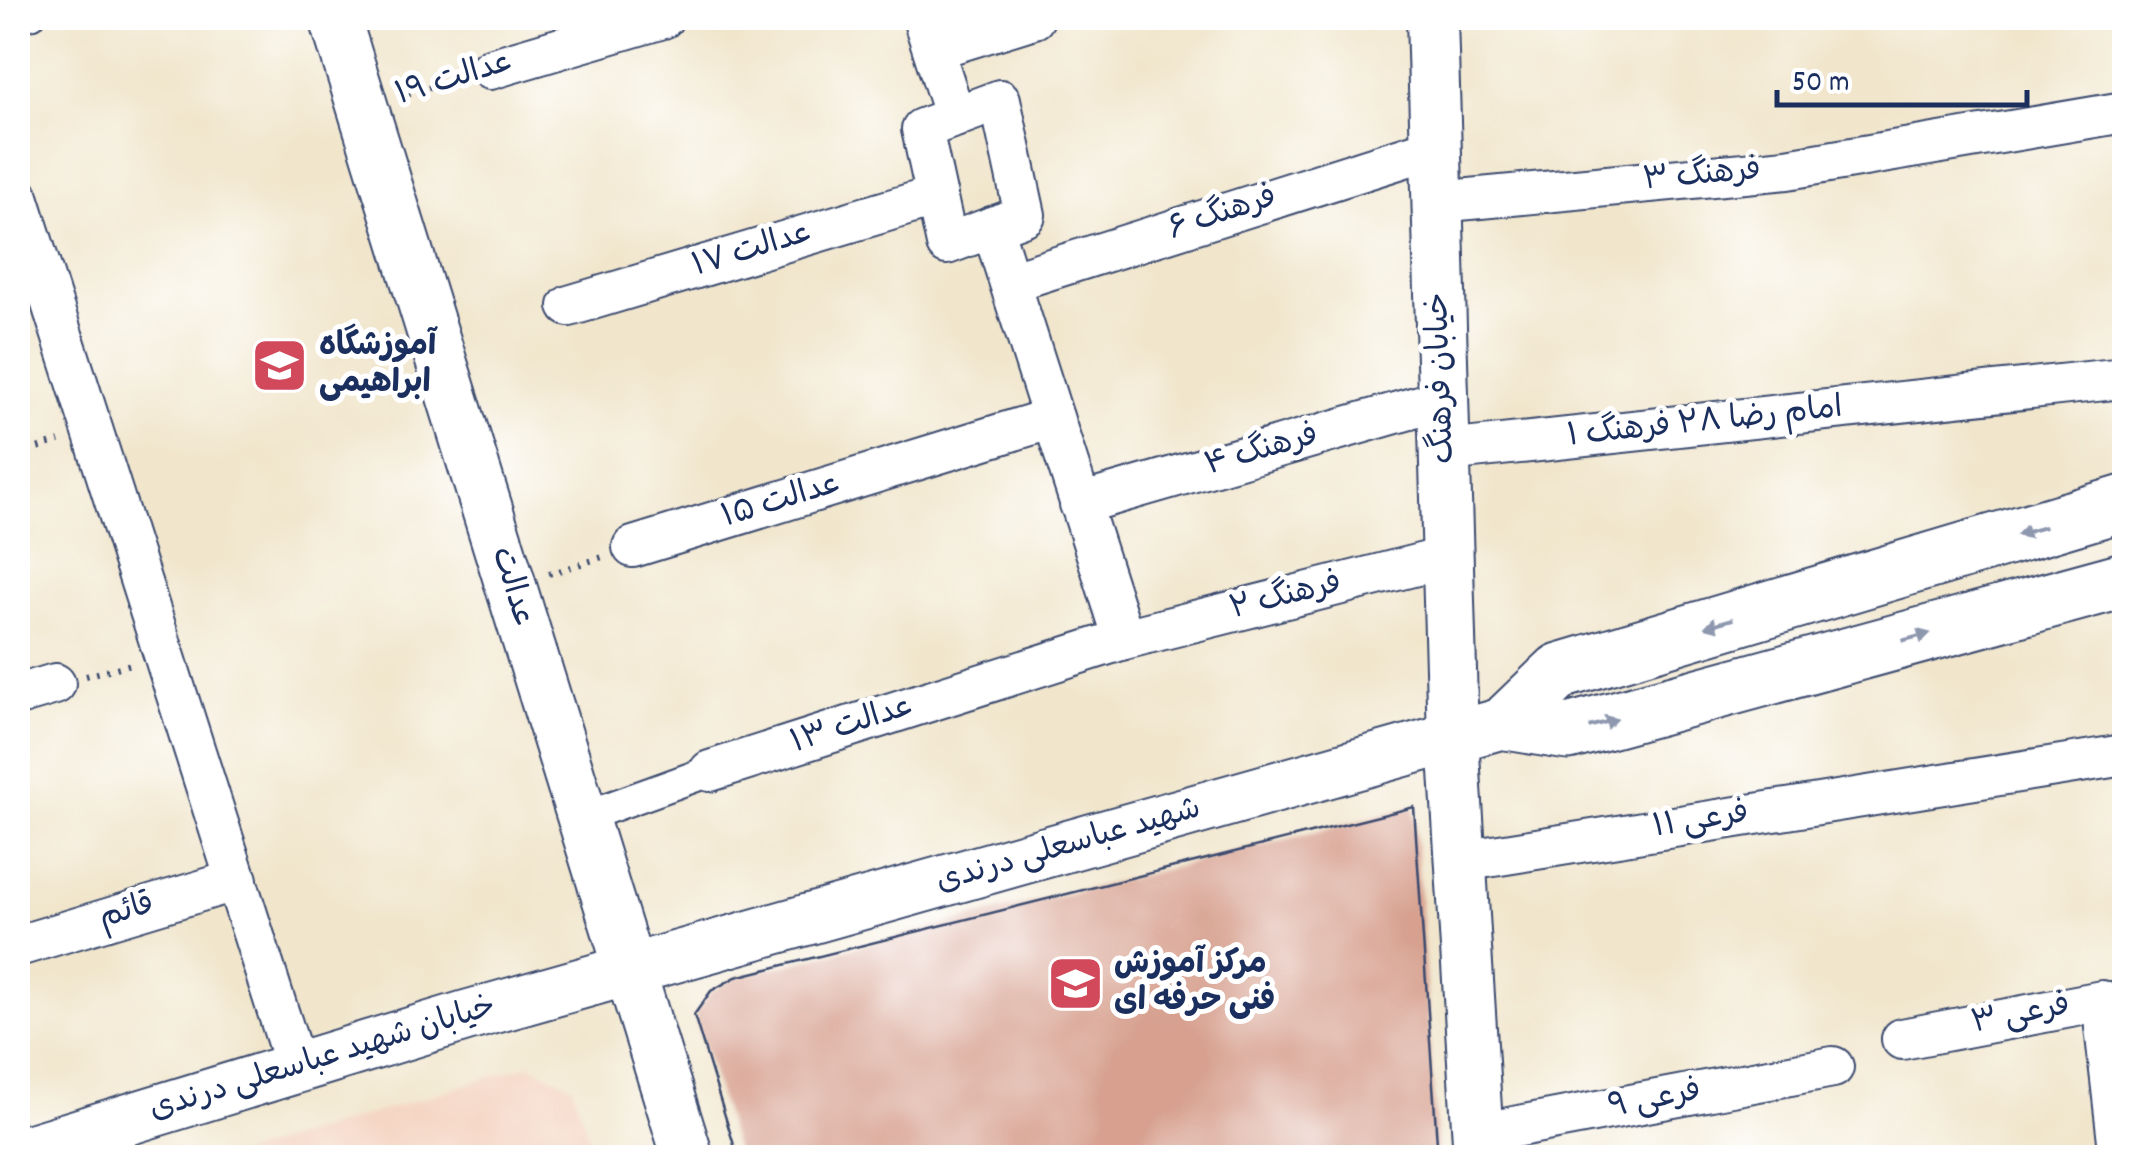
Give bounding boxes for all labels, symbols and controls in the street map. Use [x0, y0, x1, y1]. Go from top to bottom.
street label: عدالت ۱۹ [390, 40, 520, 120]
scale bar [1777, 45, 2027, 107]
text: 50 m [1792, 63, 1850, 106]
street label: فرهنگ ۳ [1641, 149, 1763, 205]
street label: فرهنگ ۶ [1163, 176, 1283, 254]
street label: عدالت ۱۷ [687, 211, 819, 291]
street label: خیابان فرهنگ [1417, 291, 1469, 465]
place label: آموزشگاه ابراهیمی [319, 323, 438, 408]
school or university icon: آموزشگاه ابراهیمی [250, 336, 310, 396]
street label: امام رضا ۲۸ فرهنگ ۱ [1565, 387, 1845, 461]
street label: فرهنگ ۴ [1200, 414, 1324, 490]
street label: عدالت ۱۵ [716, 462, 848, 542]
one-way arrow [2015, 524, 2046, 539]
street label: عدالت [477, 542, 545, 634]
street label: فرهنگ ۲ [1225, 562, 1347, 634]
one-way arrow [1704, 616, 1734, 631]
one-way arrow [1901, 629, 1932, 645]
street label: عدالت ۱۳ [785, 684, 921, 768]
one-way arrow [1588, 715, 1619, 730]
street label: شهید عباسعلی درندی [931, 787, 1207, 907]
street label: فرعی ۱۱ [1650, 792, 1752, 852]
street label: قائم [94, 883, 160, 943]
place label: مرکز آموزش فنی حرفه ای [1114, 943, 1275, 1026]
school or university icon: مرکز آموزش فنی حرفه ای [1045, 954, 1105, 1014]
street label: فرعی ۳ [1968, 984, 2074, 1048]
street label: خیابان شهید عباسعلی درندی [144, 985, 502, 1135]
street label: فرعی ۹ [1605, 1069, 1705, 1133]

